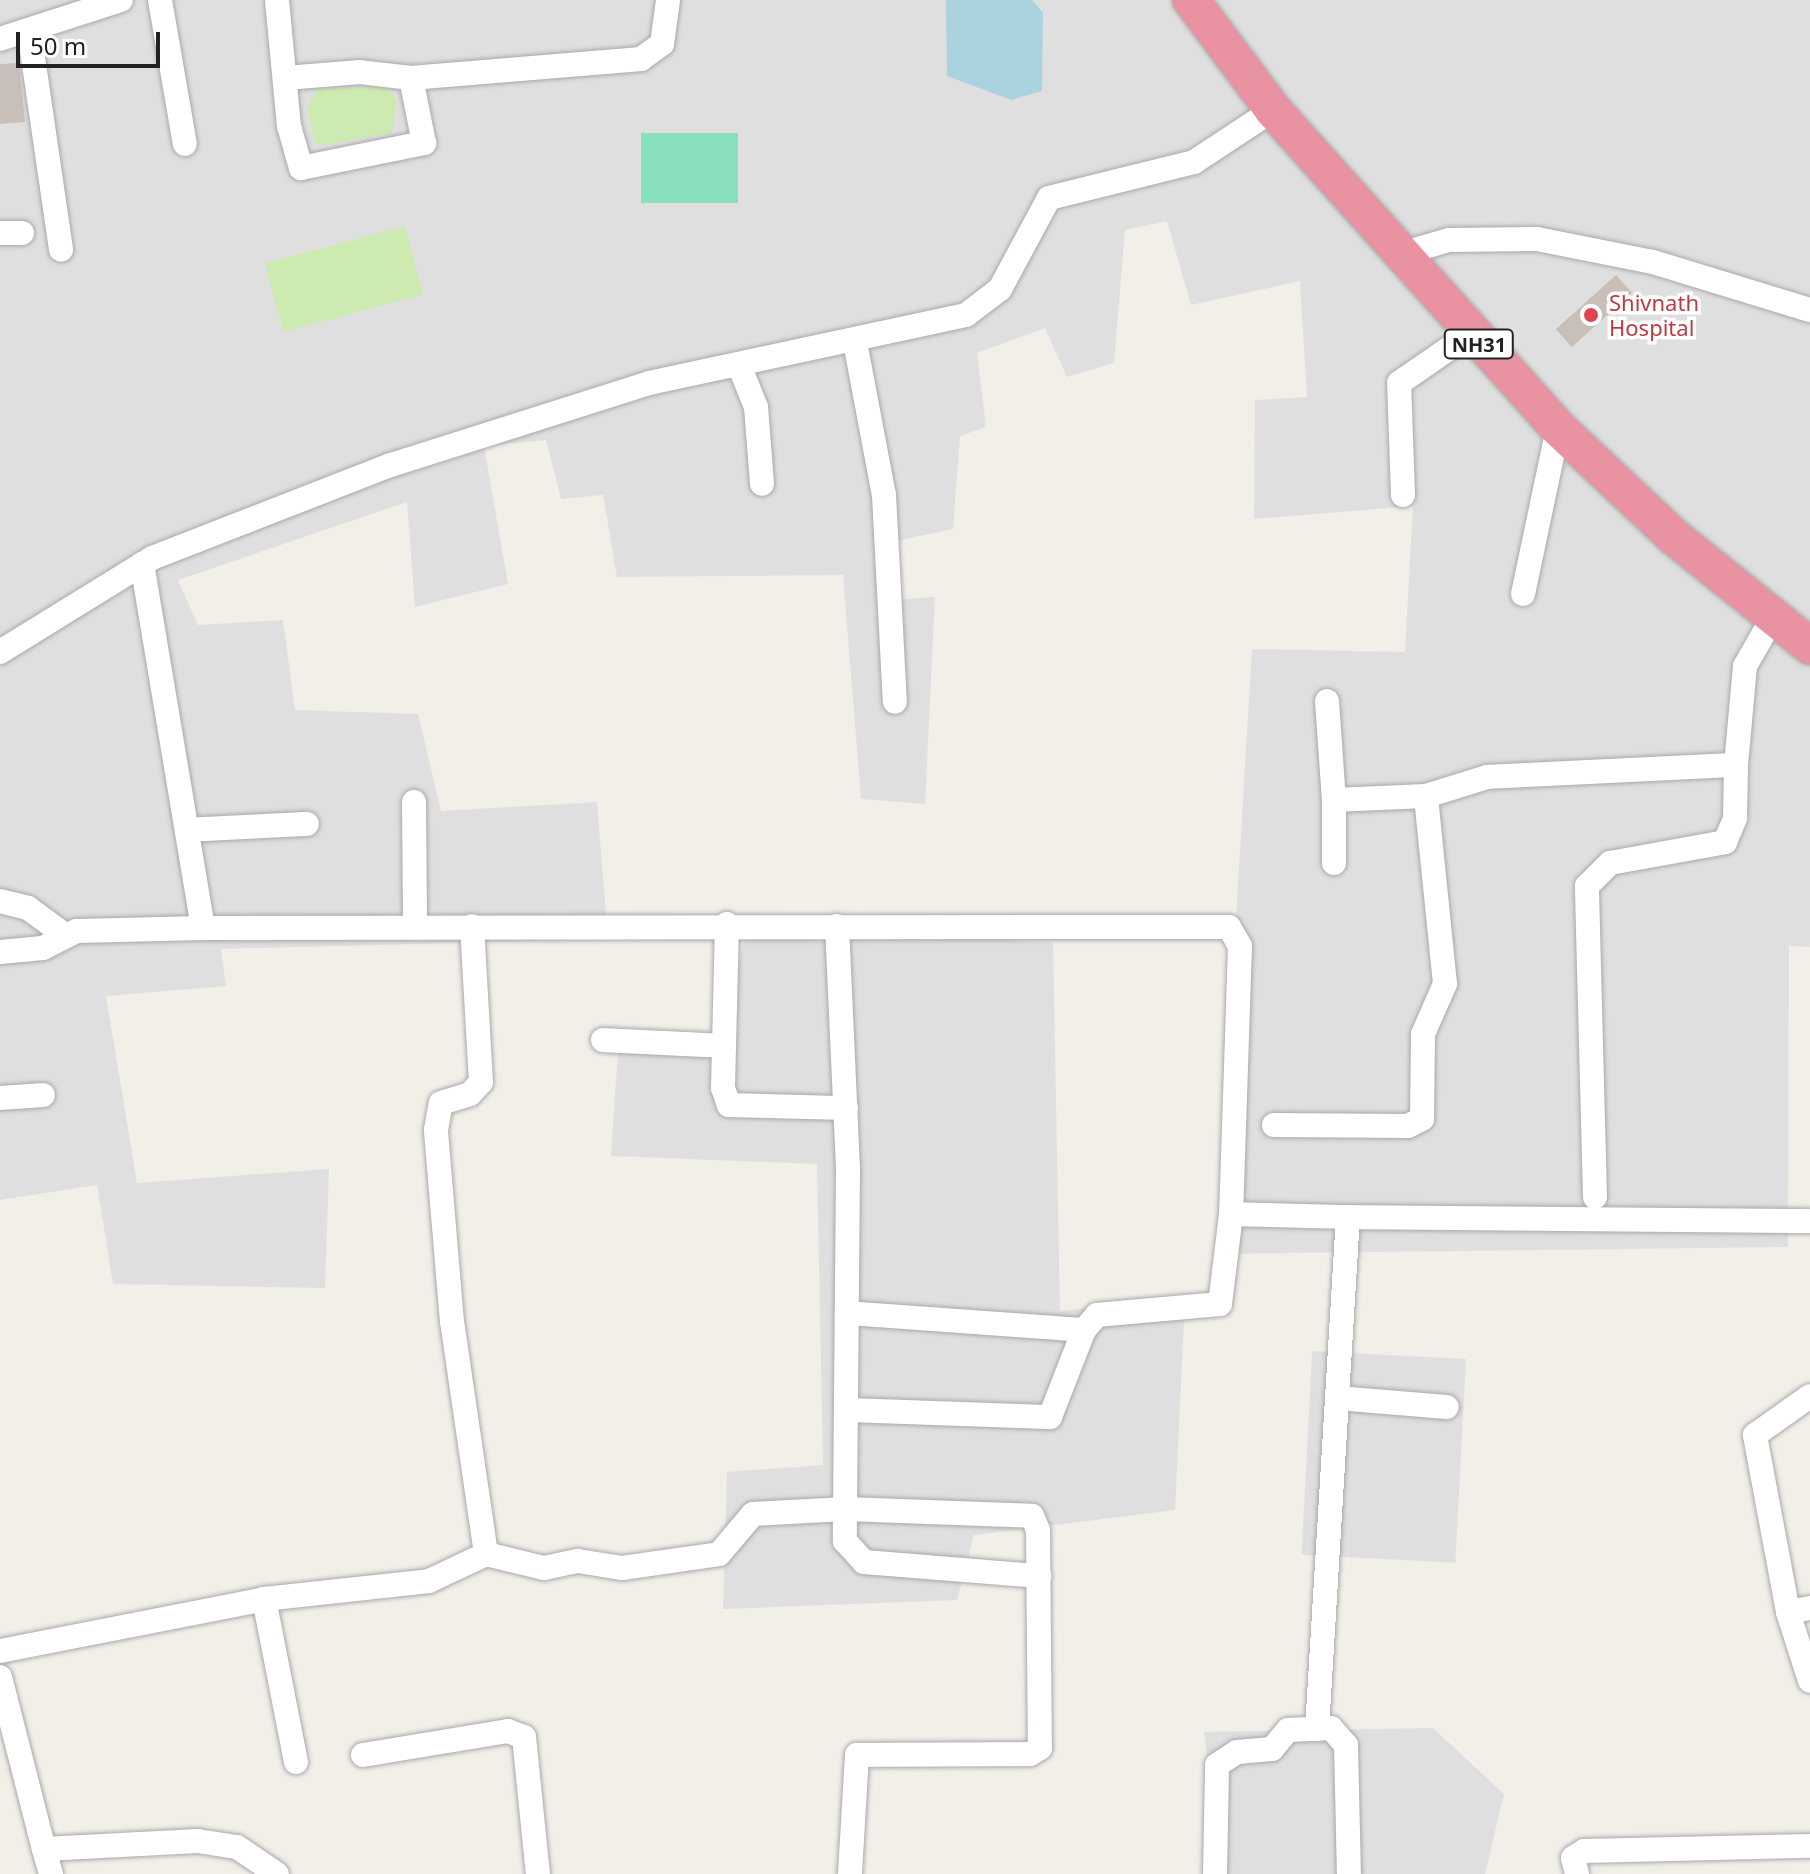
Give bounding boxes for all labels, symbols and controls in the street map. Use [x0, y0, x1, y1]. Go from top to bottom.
scale bar [20, 16, 164, 66]
text: 50 m [30, 29, 86, 62]
place label: Shivnath Hospital [1609, 289, 1699, 340]
marker: Shivnath Hospital [1580, 304, 1602, 326]
road number: NH31 [1443, 328, 1515, 360]

